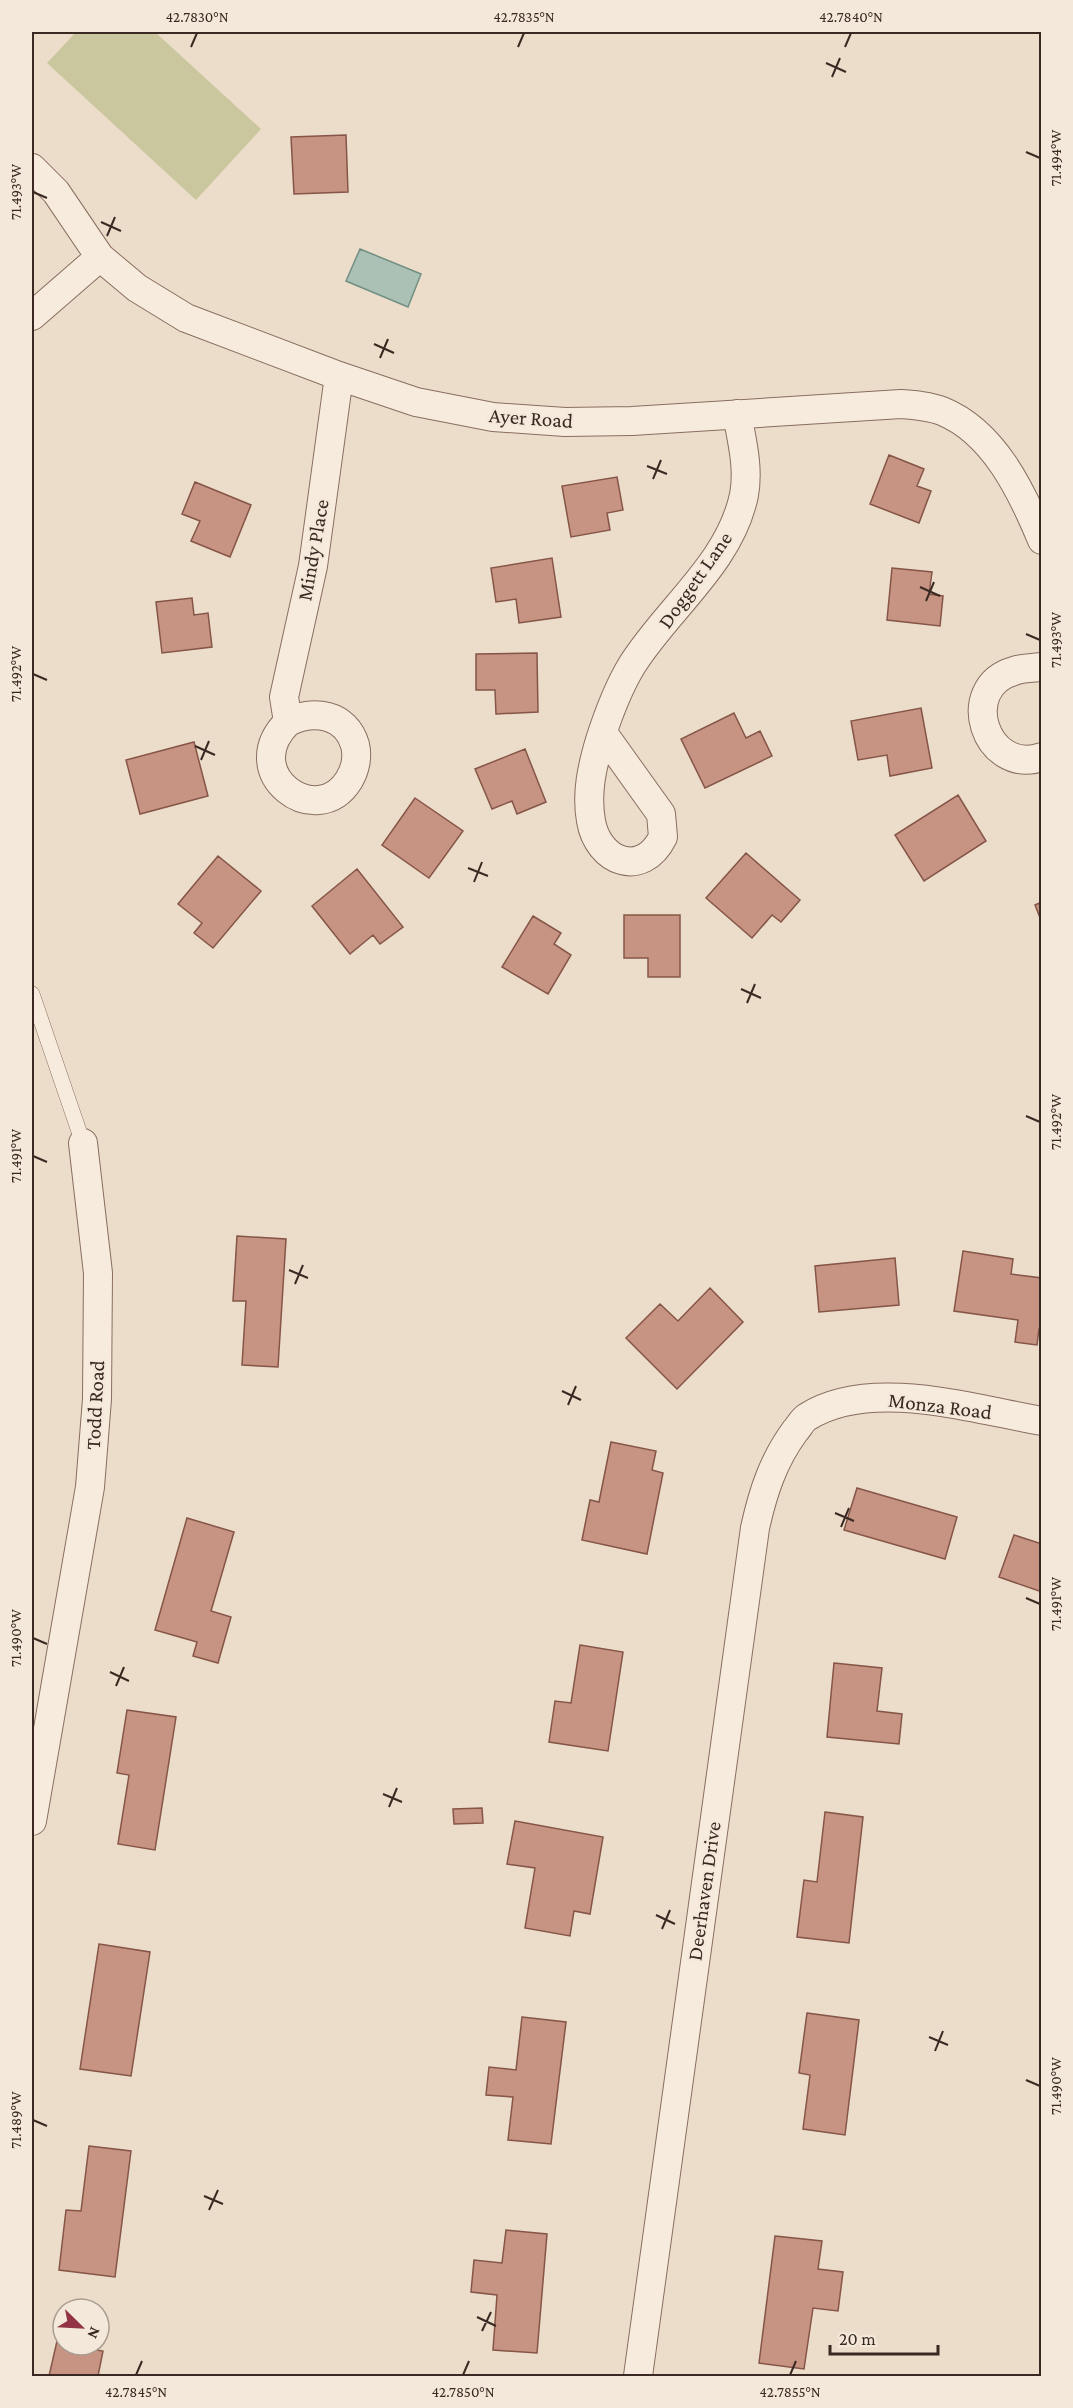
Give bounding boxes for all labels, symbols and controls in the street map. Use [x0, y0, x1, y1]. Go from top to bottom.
text: 42.7830°N [165, 9, 229, 25]
text: 42.7835°N [493, 9, 555, 25]
text: 42.7840°N [819, 9, 883, 25]
text: 71.494°W [1048, 129, 1064, 186]
text: 71.493°W [8, 164, 24, 220]
street label: Ayer Road [488, 403, 574, 433]
street label: Mindy Place [292, 497, 334, 603]
street label: Doggett Lane [653, 527, 737, 633]
text: 71.493°W [1048, 612, 1064, 668]
text: 71.492°W [8, 646, 24, 702]
text: 71.492°W [1048, 1094, 1064, 1150]
text: 71.491°W [8, 1129, 24, 1183]
street label: Todd Road [81, 1360, 109, 1450]
street label: Monza Road [887, 1388, 993, 1424]
text: 71.491°W [1048, 1577, 1064, 1631]
text: 71.490°W [8, 1609, 24, 1667]
street label: Deerhaven Drive [682, 1820, 726, 1962]
text: 71.490°W [1048, 2057, 1064, 2115]
text: 71.489°W [8, 2091, 24, 2149]
north arrow [51, 2297, 111, 2357]
scale bar [830, 2318, 938, 2356]
text: N [84, 2324, 104, 2341]
text: 20 m [839, 2329, 876, 2349]
text: 42.7845°N [105, 2384, 167, 2400]
text: 42.7850°N [431, 2384, 495, 2400]
text: 42.7855°N [759, 2384, 821, 2400]

